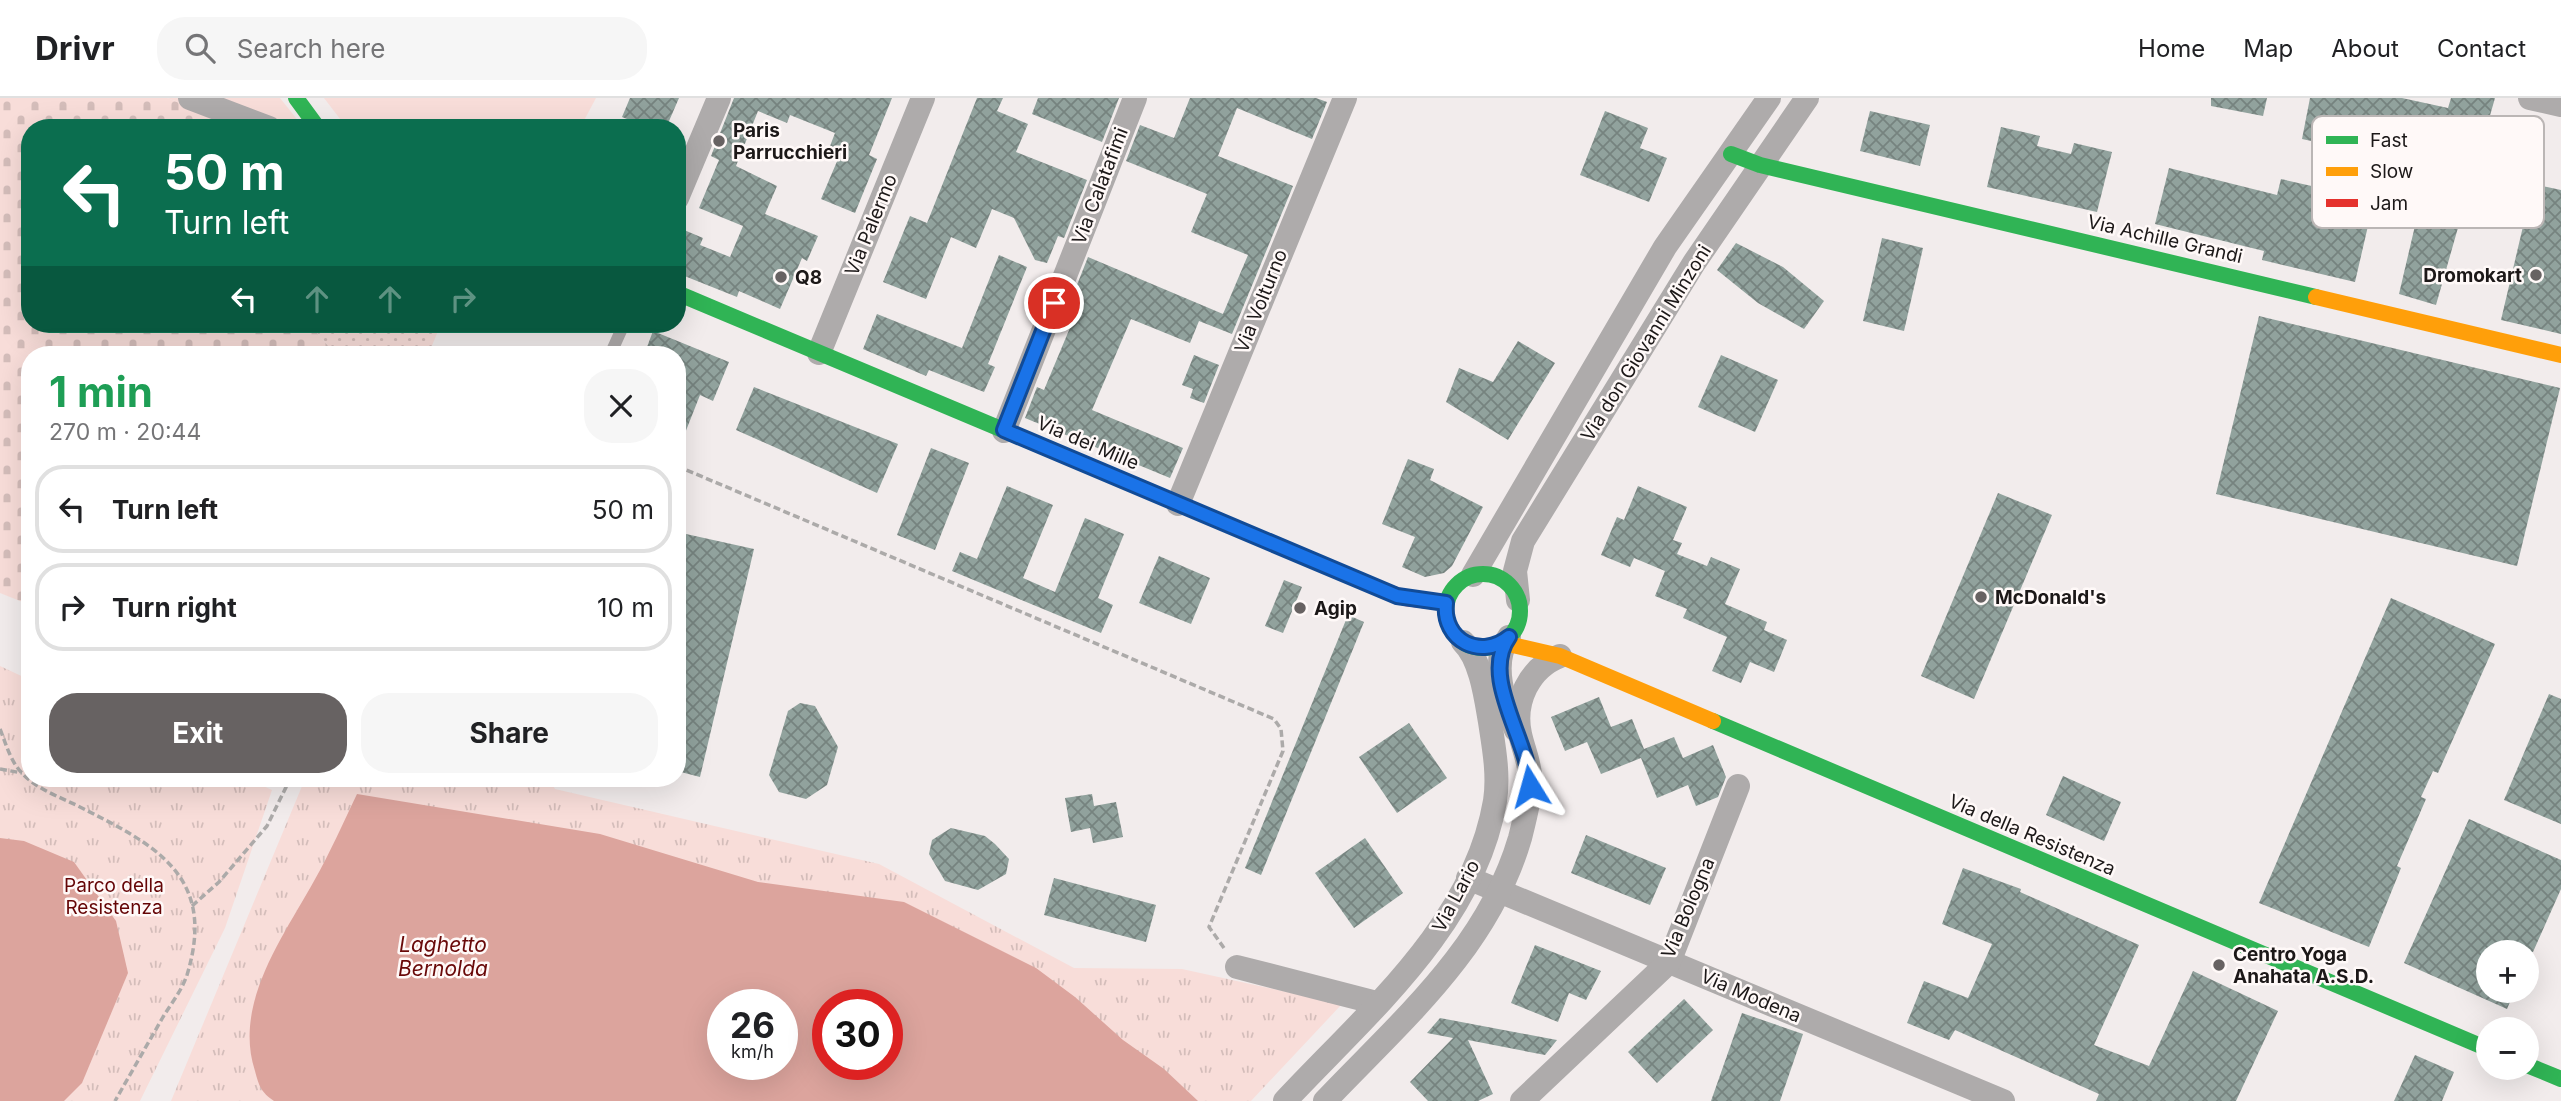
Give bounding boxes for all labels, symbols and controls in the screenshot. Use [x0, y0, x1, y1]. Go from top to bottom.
search box [157, 17, 647, 80]
text: Drivr [35, 28, 115, 68]
icon: search [181, 29, 219, 67]
text: Search here [237, 33, 385, 64]
text: Home [2138, 34, 2205, 63]
text: Map [2243, 34, 2293, 63]
text: About [2331, 34, 2399, 63]
text: Contact [2437, 34, 2526, 63]
legend [2312, 116, 2544, 228]
place label: Paris Parrucchieri [733, 119, 847, 164]
street label: Via Calatafimi [1067, 124, 1133, 248]
text: Fast [2370, 129, 2408, 152]
marker: Paris Parrucchieri [711, 133, 727, 149]
text: 50 m [164, 143, 285, 202]
icon: left [49, 147, 140, 238]
text: Slow [2370, 160, 2413, 183]
street label: Via Palermo [840, 171, 902, 279]
text: Jam [2370, 192, 2408, 215]
text: Turn left [164, 203, 289, 242]
street label: Via Achille Grandi [2085, 210, 2245, 268]
street label: Via don Giovanni Minzoni [1576, 241, 1716, 445]
street label: Via Volturno [1230, 246, 1292, 356]
place label: Dromokart [2423, 264, 2522, 287]
place label: Q8 [795, 266, 822, 289]
marker: Dromokart [2528, 267, 2544, 283]
marker: Q8 [773, 269, 789, 285]
pin [1024, 273, 1084, 333]
icon: left [225, 280, 263, 318]
icon: ahead [298, 280, 336, 318]
icon: ahead [371, 280, 409, 318]
icon: right [444, 280, 482, 318]
icon: arrive [1035, 284, 1073, 322]
text: 1 min [49, 366, 153, 417]
button: close [584, 369, 658, 443]
street label: Via dei Mille [1034, 411, 1142, 475]
text: 270 m · 20:44 [49, 418, 201, 446]
icon: left [53, 490, 91, 528]
text: Turn left [112, 494, 218, 525]
text: 50 m [592, 494, 654, 525]
place label: McDonald's [1995, 586, 2106, 609]
icon: right [53, 588, 91, 626]
marker: McDonald's [1973, 589, 1989, 605]
text: Turn right [112, 592, 237, 623]
text: 10 m [597, 592, 654, 623]
place label: Agip [1314, 597, 1357, 620]
marker: Agip [1292, 600, 1308, 616]
button: Exit [49, 693, 347, 773]
button: Share [361, 693, 658, 773]
position arrow [1493, 749, 1567, 823]
street label: Via della Resistenza [1945, 789, 2119, 881]
street label: Via Bologna [1656, 854, 1720, 962]
street label: Via Lario [1427, 856, 1485, 936]
park label: Parco della Resistenza [64, 874, 164, 919]
water label: Laghetto Bernolda [398, 932, 488, 981]
map controls [2476, 940, 2539, 1080]
button: + [2476, 940, 2539, 1003]
place label: Centro Yoga Anahata A.S.D. [2233, 943, 2374, 988]
marker: Centro Yoga Anahata A.S.D. [2211, 957, 2227, 973]
street label: Via Modena [1697, 965, 1805, 1027]
speed limit sign: 30 [812, 989, 903, 1080]
text: 26 [730, 1004, 775, 1046]
button: − [2476, 1017, 2539, 1080]
text: km/h [731, 1041, 774, 1062]

